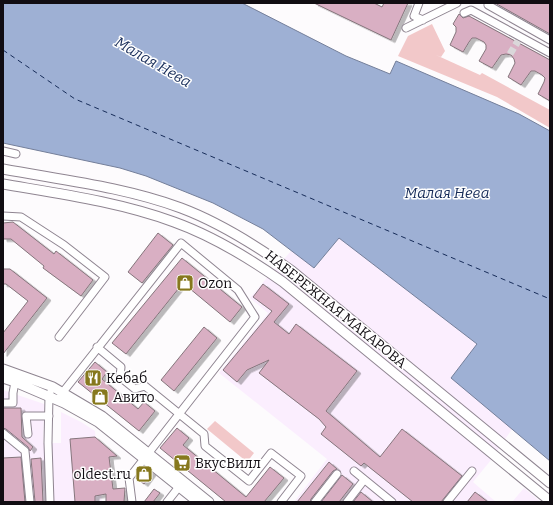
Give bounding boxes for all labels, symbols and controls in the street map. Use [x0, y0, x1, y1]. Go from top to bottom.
water label: Малая Нева [112, 33, 194, 91]
water label: Малая Нева [404, 184, 490, 202]
street label: НАБЕРЕЖНАЯ МАКАРОВА [261, 247, 410, 372]
shop icon: Ozon [175, 273, 195, 293]
place label: Ozon [198, 275, 232, 292]
restaurant icon: Кебаб [83, 368, 103, 388]
place label: Кебаб [106, 370, 147, 387]
shop icon: Авито [90, 387, 110, 407]
place label: Авито [113, 389, 155, 406]
supermarket icon: ВкусВилл [172, 453, 192, 473]
place label: ВкусВилл [195, 455, 261, 472]
shop icon: oldest.ru [134, 464, 154, 484]
place label: oldest.ru [73, 466, 131, 483]

